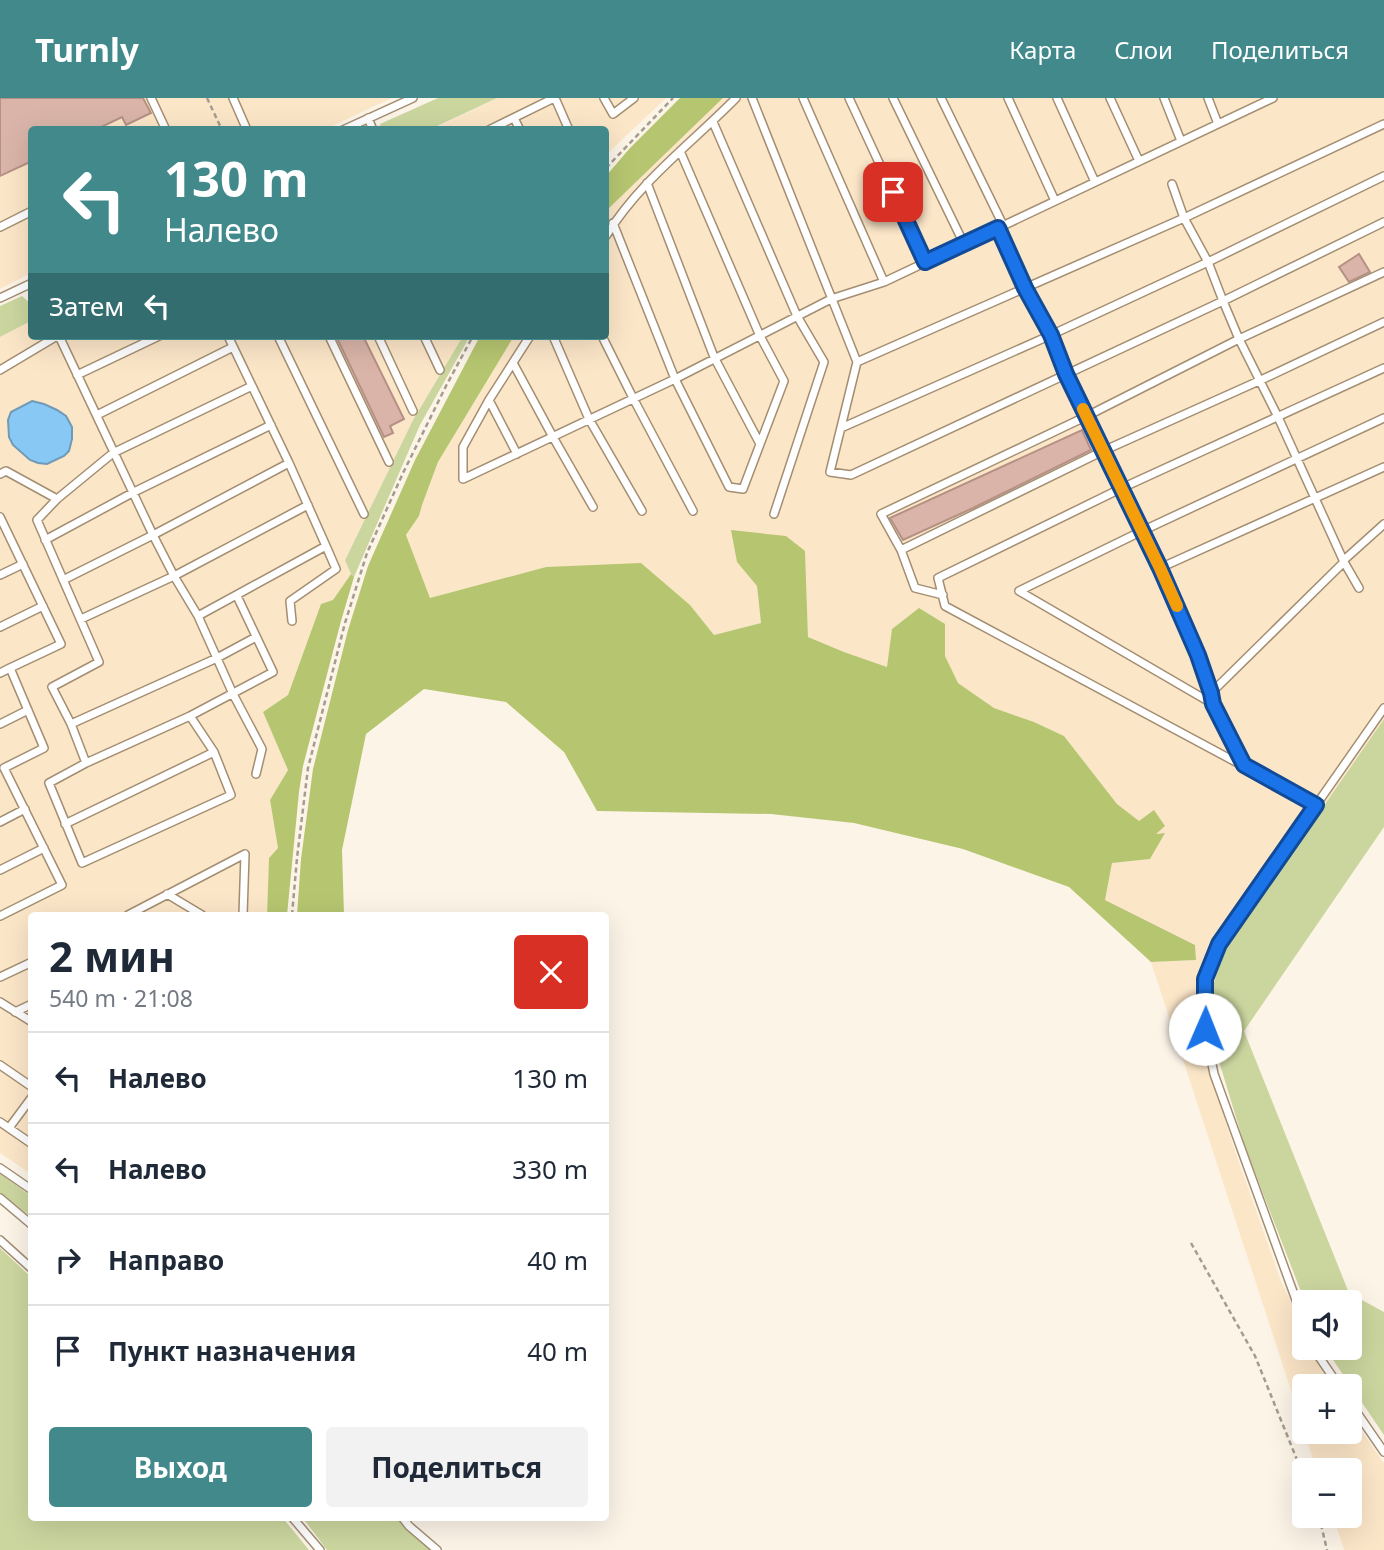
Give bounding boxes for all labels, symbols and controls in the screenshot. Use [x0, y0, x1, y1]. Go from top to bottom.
text: Turnly [35, 27, 139, 72]
text: Карта [1009, 33, 1076, 66]
text: Слои [1114, 33, 1173, 66]
text: Поделиться [1211, 33, 1349, 66]
text: 130 m [164, 145, 309, 211]
icon: left [49, 154, 140, 245]
pin [863, 162, 923, 222]
icon: arrive [874, 173, 912, 211]
text: Налево [164, 208, 279, 251]
icon: left [138, 287, 176, 325]
text: Затем [49, 288, 124, 324]
text: 2 мин [49, 927, 175, 984]
button: close [514, 935, 588, 1009]
text: 540 m · 21:08 [49, 982, 193, 1014]
position arrow [1168, 992, 1242, 1066]
icon: left [49, 1059, 87, 1097]
text: Налево [108, 1060, 207, 1096]
text: 130 m [512, 1060, 588, 1096]
icon: left [49, 1150, 87, 1188]
text: Налево [108, 1151, 207, 1187]
text: 330 m [512, 1151, 588, 1187]
icon: right [49, 1241, 87, 1279]
text: Направо [108, 1242, 224, 1278]
text: 40 m [527, 1242, 588, 1278]
map controls [1292, 1290, 1362, 1528]
button: sound [1292, 1290, 1362, 1360]
icon: arrive [49, 1332, 87, 1370]
text: Пункт назначения [108, 1333, 356, 1369]
text: 40 m [527, 1333, 588, 1369]
button: + [1292, 1374, 1362, 1444]
button: Выход [49, 1427, 312, 1507]
button: Поделиться [326, 1427, 588, 1507]
button: − [1292, 1458, 1362, 1528]

